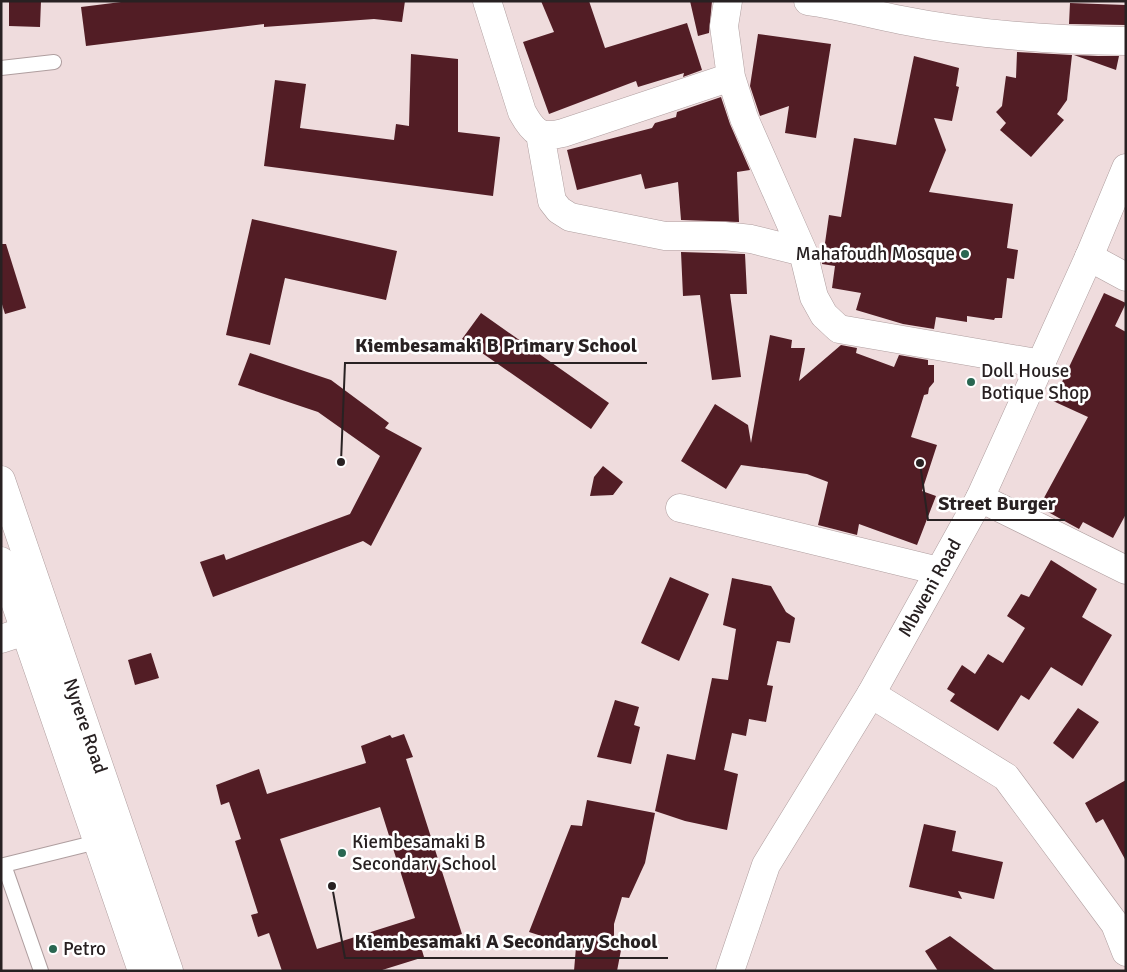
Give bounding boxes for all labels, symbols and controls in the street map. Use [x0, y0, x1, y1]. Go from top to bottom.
place label: Mahafoudh Mosque [796, 242, 955, 266]
marker: Mahafoudh Mosque [959, 248, 971, 260]
callout: Kiembesamaki B Primary School [345, 328, 647, 363]
text: Kiembesamaki B Primary School [355, 333, 637, 358]
place label: Doll House Botique Shop [981, 359, 1089, 405]
marker: Doll House Botique Shop [965, 376, 977, 388]
callout: Street Burger [928, 485, 1065, 520]
text: Street Burger [938, 491, 1056, 516]
street label: Mbweni Road [893, 535, 967, 641]
street label: Nyrere Road [58, 675, 113, 777]
place label: Kiembesamaki B Secondary School [352, 830, 497, 876]
marker: Kiembesamaki B Secondary School [336, 847, 348, 859]
callout: Kiembesamaki A Secondary School [345, 923, 668, 958]
text: Kiembesamaki A Secondary School [355, 929, 657, 954]
place label: Petro [63, 937, 106, 961]
marker: Petro [47, 943, 59, 955]

